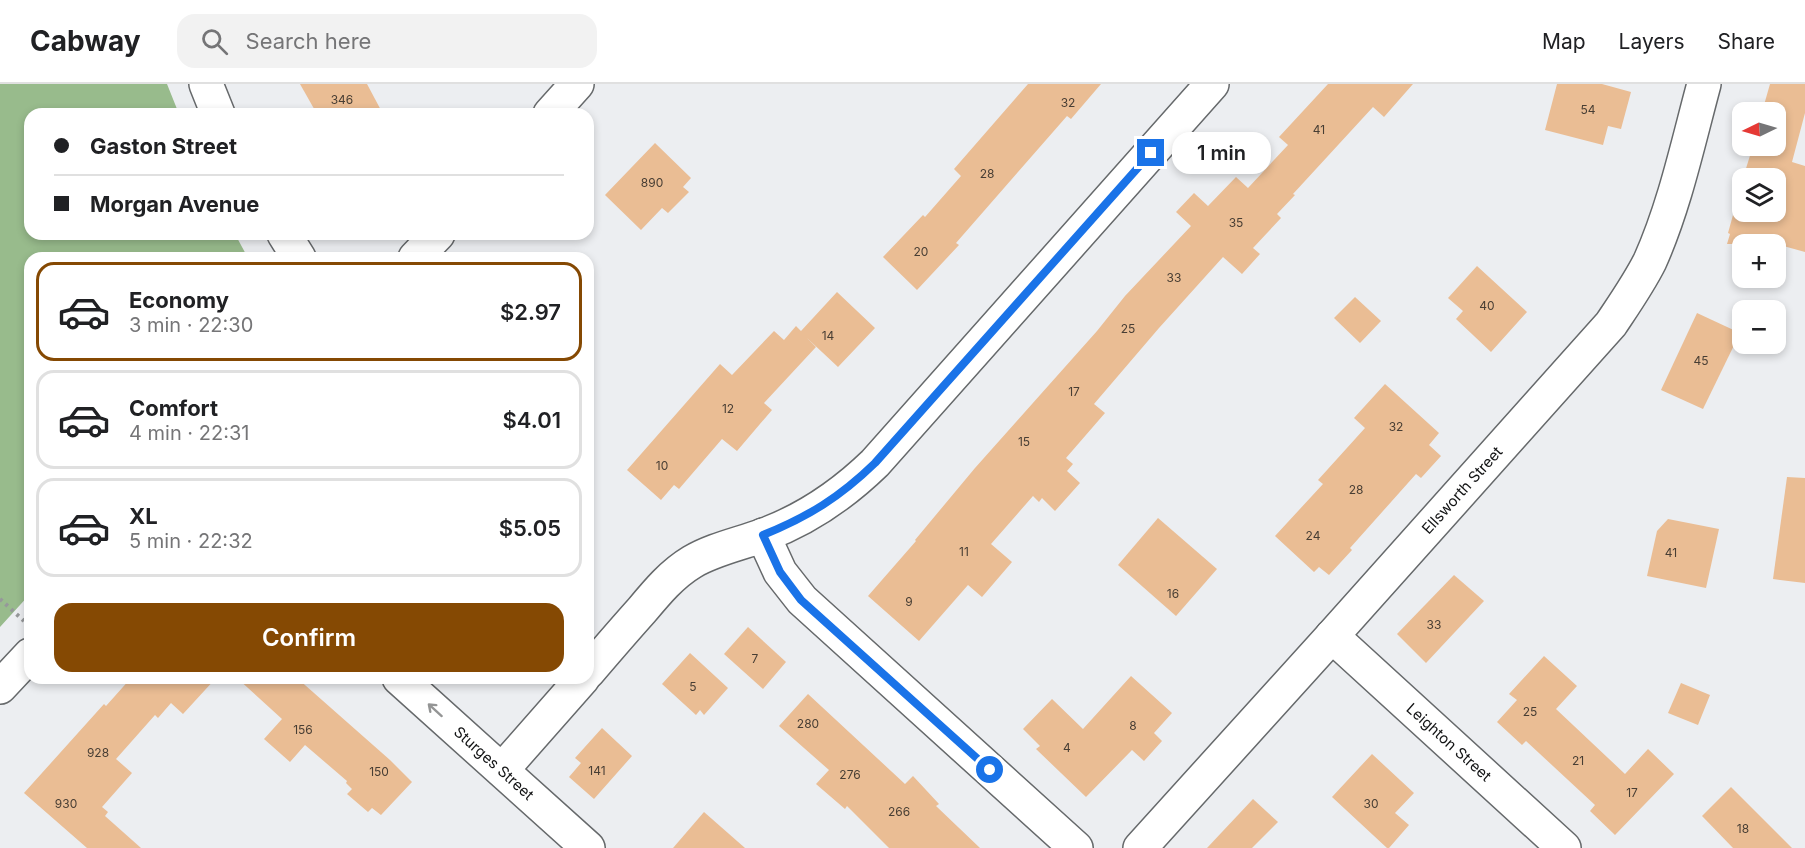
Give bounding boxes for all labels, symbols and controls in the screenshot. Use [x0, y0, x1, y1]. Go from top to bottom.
search box [177, 14, 597, 68]
text: Cabway [30, 24, 141, 58]
icon: search [198, 25, 231, 58]
text: Search here [246, 28, 371, 54]
text: Map [1542, 29, 1586, 54]
text: Layers [1619, 29, 1685, 54]
text: Share [1718, 29, 1775, 54]
house number: 346 [331, 92, 353, 107]
house number: 32 [1061, 95, 1075, 110]
house number: 54 [1580, 102, 1596, 117]
north arrow [1732, 102, 1786, 156]
map controls [1732, 102, 1786, 354]
house number: 41 [1313, 122, 1325, 137]
callout: 1 min [1172, 132, 1271, 174]
text: Gaston Street [90, 133, 237, 159]
route end [1137, 139, 1164, 166]
text: 1 min [1197, 141, 1246, 165]
house number: 28 [980, 166, 994, 181]
button: layers [1732, 168, 1786, 222]
house number: 890 [641, 175, 663, 190]
text: Morgan Avenue [90, 191, 259, 217]
house number: 35 [1229, 215, 1243, 230]
button: + [1732, 234, 1786, 288]
house number: 20 [914, 244, 928, 259]
house number: 33 [1167, 270, 1181, 285]
icon: car [57, 285, 111, 339]
text: Economy [129, 287, 229, 313]
house number: 40 [1479, 298, 1495, 313]
text: $2.97 [500, 299, 561, 325]
button: − [1732, 300, 1786, 354]
text: 3 min · 22:30 [129, 313, 253, 337]
house number: 25 [1121, 321, 1135, 336]
house number: 14 [822, 328, 835, 343]
house number: 45 [1693, 353, 1709, 368]
house number: 17 [1068, 384, 1080, 399]
icon: car [57, 393, 111, 447]
text: Comfort [129, 395, 218, 421]
house number: 12 [722, 401, 734, 416]
text: $4.01 [503, 407, 561, 433]
house number: 32 [1389, 419, 1403, 434]
text: 4 min · 22:31 [129, 421, 249, 445]
house number: 15 [1018, 434, 1030, 449]
street label: Ellsworth Street [1418, 442, 1506, 538]
house number: 10 [656, 458, 668, 473]
house number: 28 [1349, 482, 1363, 497]
icon: car [57, 501, 111, 555]
text: XL [129, 503, 158, 529]
text: $5.05 [499, 515, 561, 541]
house number: 24 [1306, 528, 1321, 543]
text: 5 min · 22:32 [129, 529, 253, 553]
house number: 11 [959, 544, 969, 559]
house number: 41 [1665, 545, 1677, 560]
house number: 16 [1167, 586, 1179, 601]
house number: 9 [905, 594, 913, 609]
button: Confirm [54, 603, 564, 672]
house number: 33 [1427, 617, 1441, 632]
house number: 7 [752, 651, 759, 666]
house number: 5 [689, 679, 697, 694]
street label: Leighton Street [1402, 699, 1496, 785]
one-way arrow [428, 703, 443, 717]
house number: 25 [1523, 704, 1537, 719]
house number: 280 [797, 716, 819, 731]
house number: 8 [1129, 718, 1137, 733]
house number: 156 [293, 722, 313, 737]
street label: Sturges Street [450, 722, 538, 804]
house number: 4 [1063, 740, 1071, 755]
house number: 928 [87, 745, 109, 760]
house number: 21 [1572, 753, 1584, 768]
route start [976, 756, 1003, 783]
house number: 141 [588, 763, 606, 778]
house number: 150 [369, 764, 389, 779]
house number: 276 [839, 767, 861, 782]
house number: 17 [1626, 785, 1638, 800]
house number: 930 [55, 796, 77, 811]
house number: 30 [1364, 796, 1378, 811]
house number: 266 [888, 804, 910, 819]
house number: 18 [1737, 821, 1749, 836]

